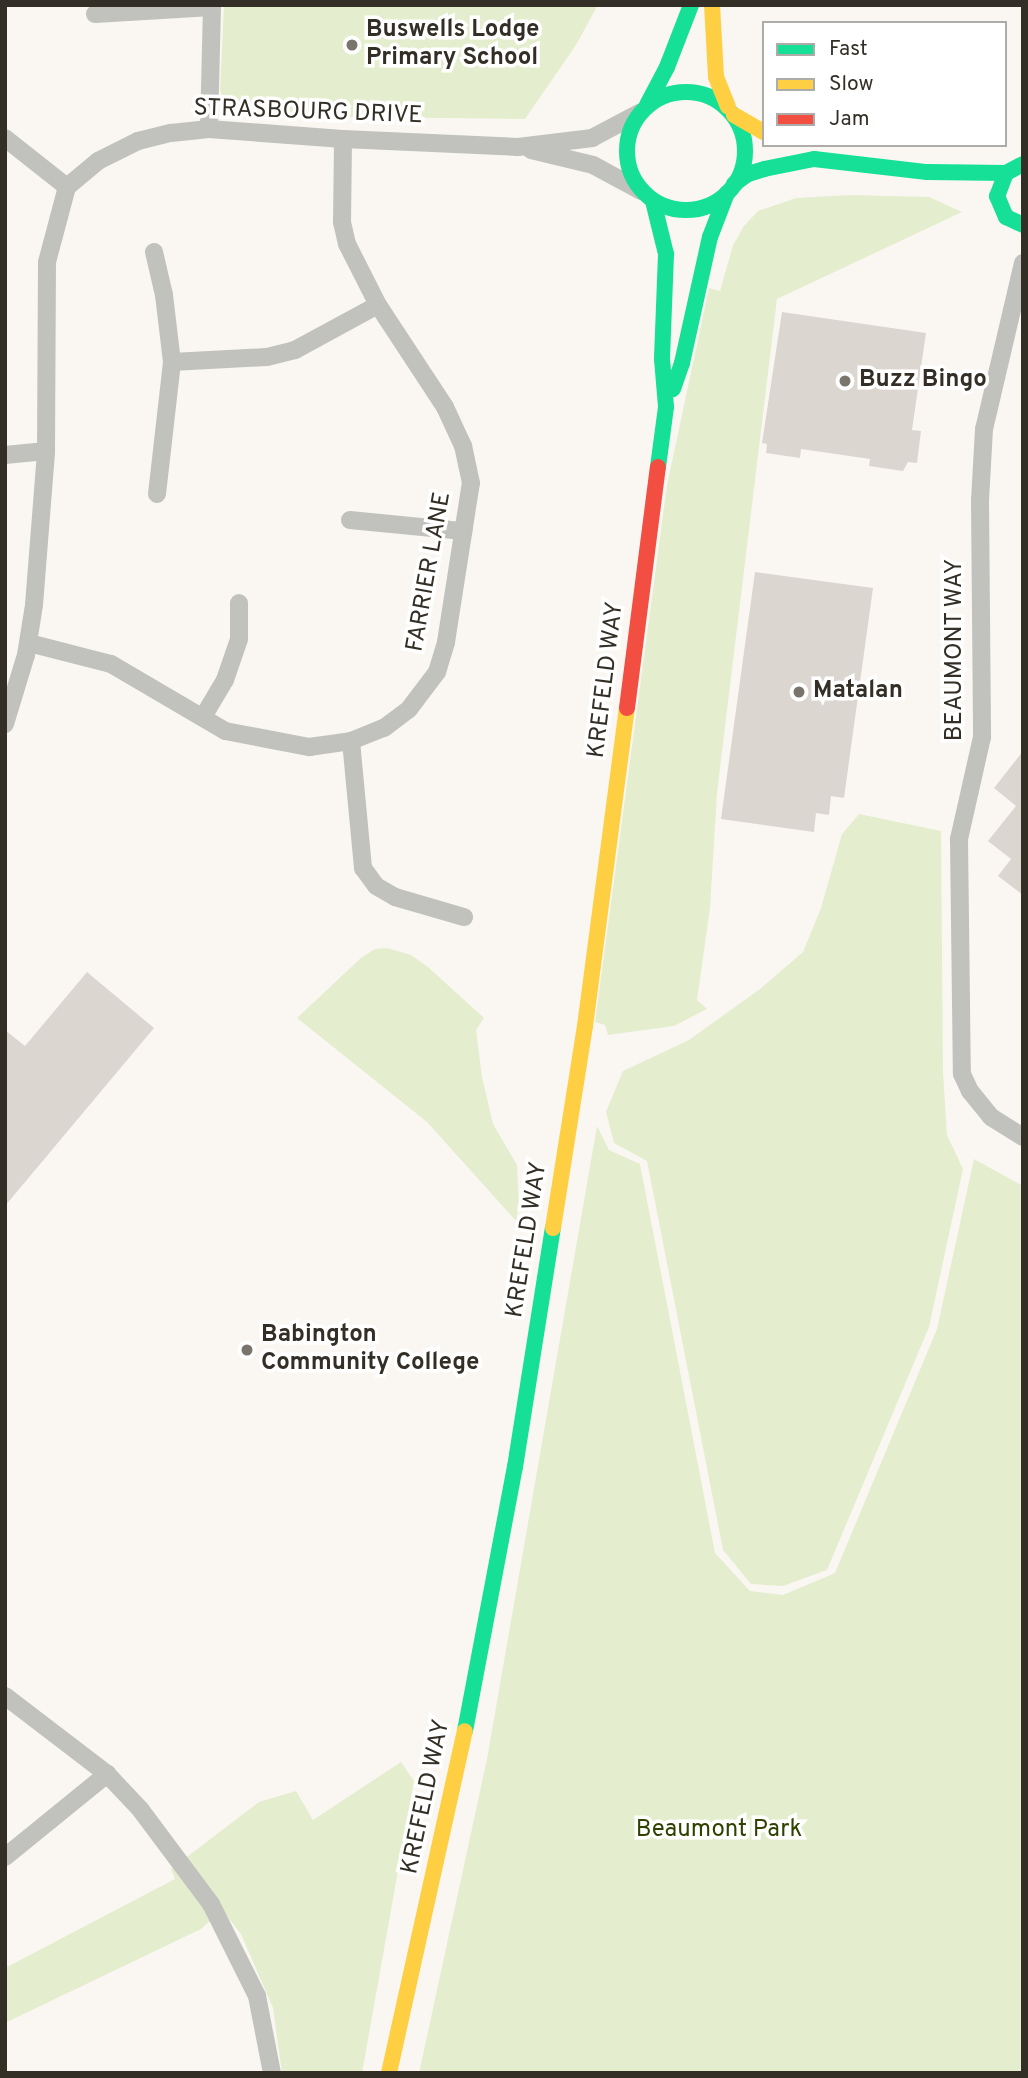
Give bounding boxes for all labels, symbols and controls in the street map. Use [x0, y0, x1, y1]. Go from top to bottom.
place label: Buswells Lodge Primary School [366, 17, 539, 73]
legend [762, 21, 1007, 147]
text: Fast [829, 36, 868, 63]
marker: Buswells Lodge Primary School [344, 37, 360, 53]
text: Slow [829, 71, 874, 98]
street label: STRASBOURG DRIVE [193, 95, 423, 131]
text: Jam [829, 106, 870, 133]
place label: Buzz Bingo [859, 367, 987, 395]
marker: Buzz Bingo [837, 373, 853, 389]
street label: FARRIER LANE [402, 490, 458, 654]
street label: BEAUMONT WAY [942, 558, 970, 742]
street label: KREFELD WAY [583, 600, 631, 760]
place label: Matalan [813, 678, 903, 706]
marker: Matalan [791, 684, 807, 700]
street label: KREFELD WAY [501, 1160, 555, 1320]
place label: Babington Community College [261, 1322, 479, 1378]
marker: Babington Community College [239, 1342, 255, 1358]
street label: KREFELD WAY [397, 1717, 457, 1877]
park label: Beaumont Park [636, 1817, 802, 1845]

